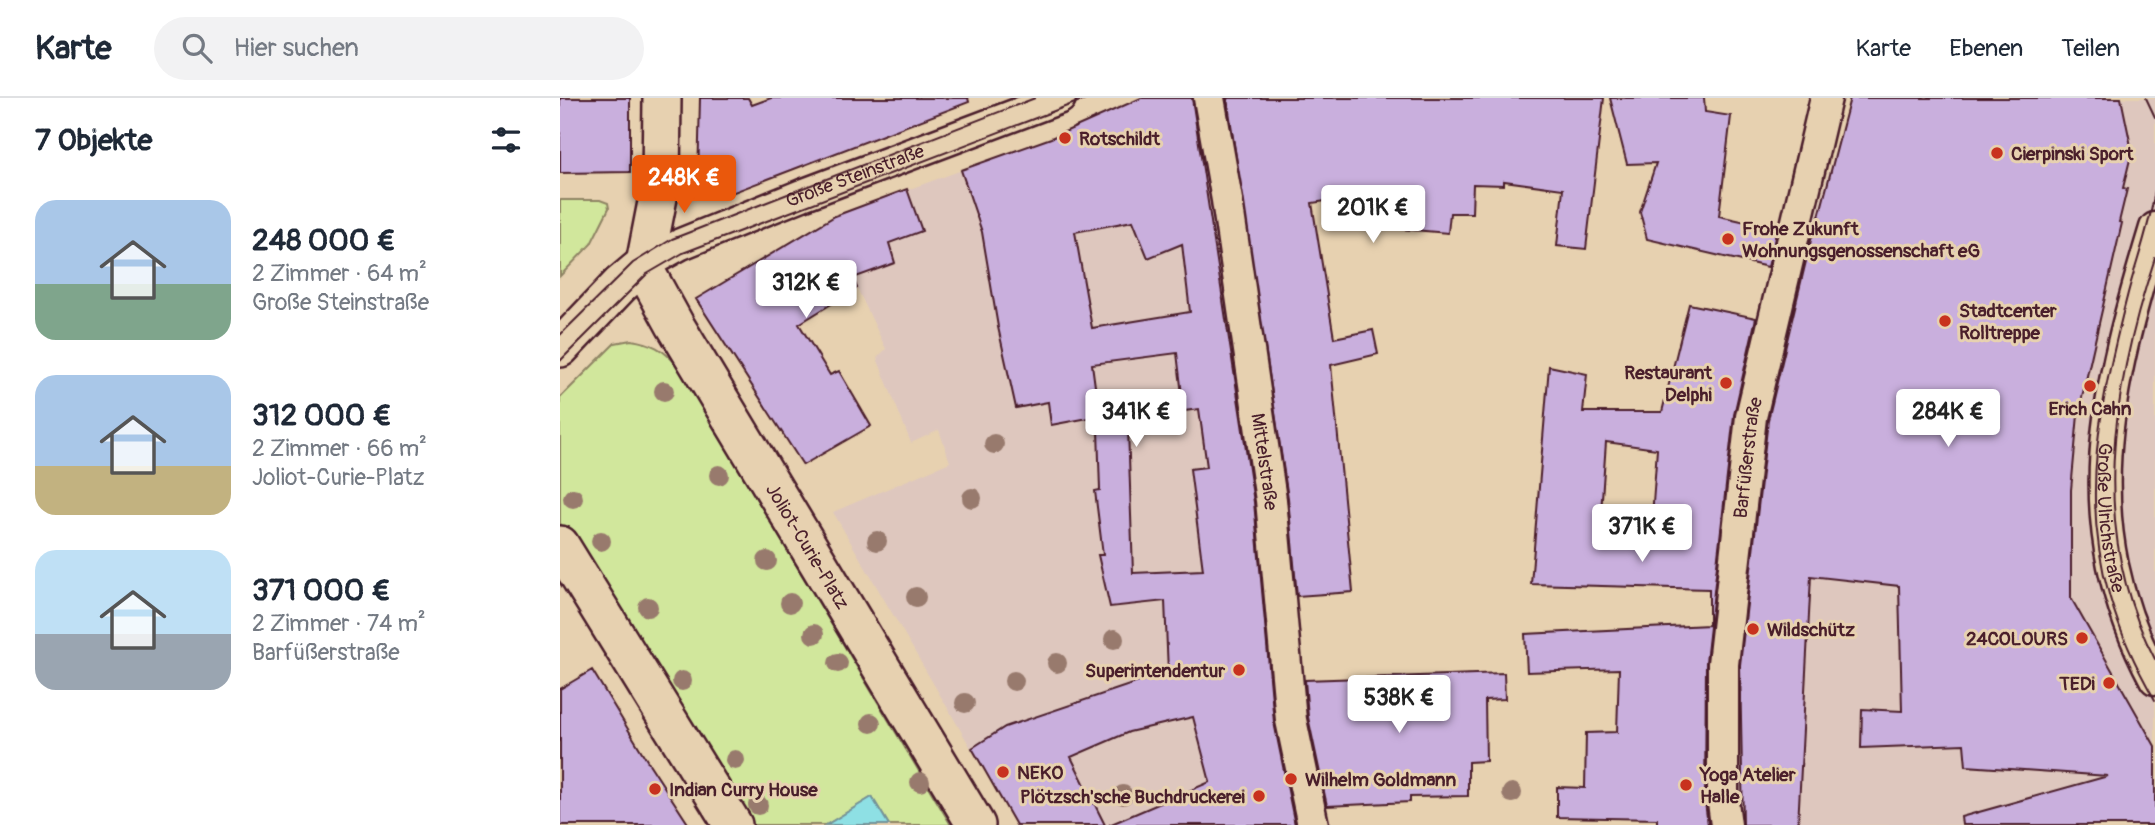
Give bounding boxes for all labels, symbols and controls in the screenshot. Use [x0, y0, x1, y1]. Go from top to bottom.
search box [154, 17, 644, 80]
text: Karte [35, 28, 112, 69]
icon: search [178, 29, 216, 67]
text: Hier suchen [234, 32, 359, 64]
text: Karte [1856, 34, 1911, 63]
text: Ebenen [1949, 34, 2023, 63]
text: Teilen [2061, 34, 2120, 63]
icon: filters [487, 121, 525, 159]
text: 7 Objekte [35, 122, 152, 159]
place label: Rotschildt [1079, 127, 1161, 151]
marker: Rotschildt [1057, 130, 1073, 146]
street label: Große Steinstraße [782, 139, 928, 213]
place label: Cierpinski Sport [2011, 142, 2135, 166]
marker: Cierpinski Sport [1989, 145, 2005, 161]
pin: 248K € [627, 156, 741, 215]
text: 248K € [648, 163, 720, 192]
pin: 201K € [1316, 186, 1430, 245]
text: 201K € [1337, 193, 1409, 222]
place label: Frohe Zukunft Wohnungsgenossenschaft eG [1742, 217, 1980, 263]
text: 248 000 € [252, 222, 396, 259]
icon: home [91, 228, 175, 312]
marker: Frohe Zukunft Wohnungsgenossenschaft eG [1720, 231, 1736, 247]
text: 2 Zimmer · 64 m² [252, 259, 427, 288]
pin: 312K € [749, 260, 863, 320]
text: 312K € [772, 268, 840, 297]
text: Große Steinstraße [252, 288, 429, 317]
place label: Stadtcenter Rolltreppe [1959, 299, 2057, 345]
marker: Stadtcenter Rolltreppe [1937, 313, 1953, 329]
place label: Restaurant Delphi [1624, 361, 1713, 407]
marker: Restaurant Delphi [1718, 375, 1734, 391]
marker: Erich Cahn [2082, 378, 2098, 394]
pin: 341K € [1079, 390, 1193, 449]
pin: 284K € [1891, 390, 2005, 449]
street label: Barfüßerstraße [1729, 394, 1768, 520]
text: 312 000 € [252, 397, 392, 434]
text: 341K € [1101, 397, 1171, 426]
text: 284K € [1912, 397, 1984, 426]
place label: Erich Cahn [2049, 397, 2132, 421]
icon: home [91, 403, 175, 487]
street label: Mittelstraße [1245, 412, 1283, 512]
text: 2 Zimmer · 66 m² [252, 434, 427, 463]
street label: Große Ulrichstraße [2092, 442, 2130, 596]
text: Joliot-Curie-Platz [252, 463, 425, 492]
street label: Joliot-Curie-Platz [760, 479, 854, 614]
pin: 371K € [1585, 504, 1699, 564]
text: 371K € [1608, 512, 1676, 541]
text: 371 000 € [252, 572, 391, 609]
icon: home [91, 578, 175, 662]
text: 2 Zimmer · 74 m² [252, 609, 426, 638]
place label: Wildschütz [1767, 618, 1855, 642]
marker: Wildschütz [1745, 621, 1761, 637]
place label: 24COLOURS [1966, 627, 2068, 651]
marker: 24COLOURS [2074, 630, 2090, 646]
text: Barfüßerstraße [252, 638, 400, 667]
place label: Superintendentur [1085, 659, 1225, 683]
marker: Superintendentur [1231, 662, 1247, 678]
place label: TEDi [2058, 672, 2096, 696]
marker: TEDi [2101, 675, 2117, 691]
pin: 538K € [1342, 676, 1456, 735]
text: 538K € [1364, 683, 1434, 712]
place label: NEKO [1017, 761, 1063, 785]
place label: Yoga Atelier Halle [1699, 763, 1796, 809]
marker: NEKO [995, 764, 1011, 780]
place label: Wilhelm Goldmann [1305, 768, 1456, 792]
marker: Wilhelm Goldmann [1283, 771, 1299, 787]
marker: Yoga Atelier Halle [1678, 777, 1694, 793]
place label: Indian Curry House [669, 778, 818, 802]
marker: Indian Curry House [647, 781, 663, 797]
place label: Plötzsch'sche Buchdruckerei [1020, 785, 1246, 809]
marker: Plötzsch'sche Buchdruckerei [1251, 788, 1267, 804]

